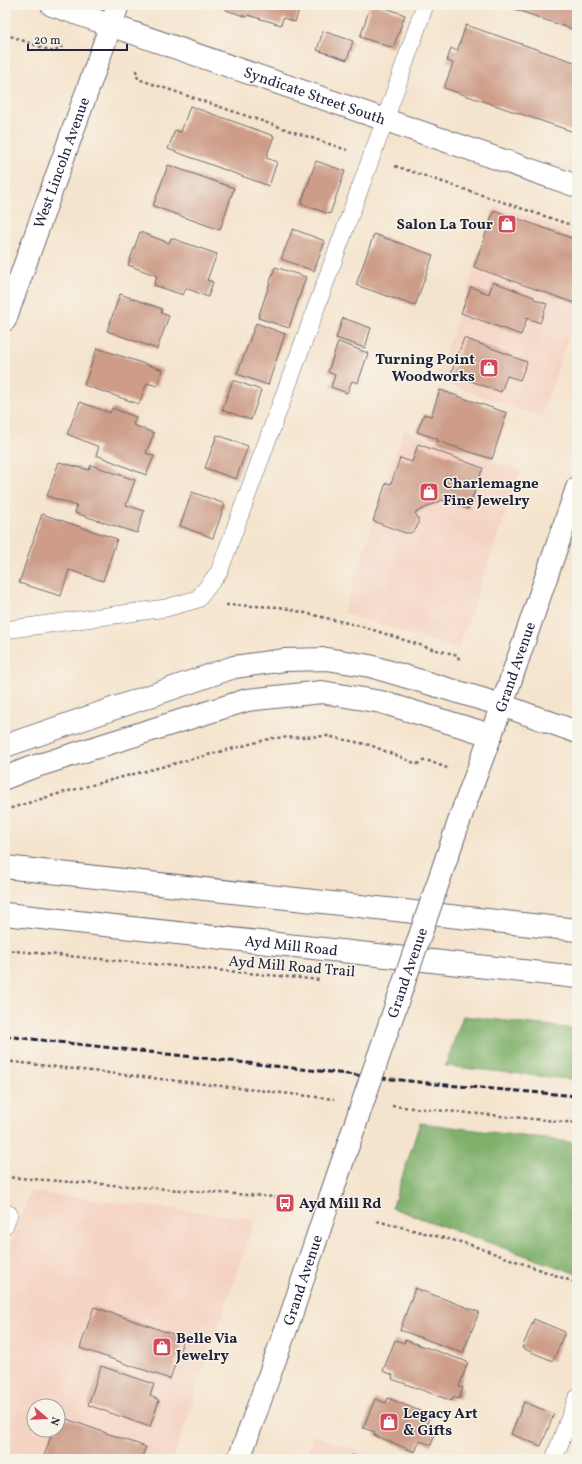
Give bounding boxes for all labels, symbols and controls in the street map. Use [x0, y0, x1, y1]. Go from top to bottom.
scale bar [28, 26, 127, 52]
text: 20 m [34, 33, 61, 49]
street label: Syndicate Street South [241, 63, 388, 131]
street label: West Lincoln Avenue [30, 95, 96, 232]
shop icon: Salon La Tour [496, 213, 518, 235]
place label: Salon La Tour [397, 215, 493, 236]
place label: Turning Point Woodworks [375, 350, 475, 388]
shop icon: Turning Point Woodworks [478, 357, 500, 379]
place label: Charlemagne Fine Jewelry [443, 474, 539, 512]
shop icon: Charlemagne Fine Jewelry [418, 481, 440, 503]
street label: Grand Avenue [491, 620, 542, 716]
street label: Grand Avenue [383, 925, 434, 1021]
street label: Ayd Mill Road [243, 931, 339, 963]
street label: Ayd Mill Road Trail [228, 952, 356, 983]
bus stop icon: Ayd Mill Rd [274, 1192, 296, 1214]
place label: Ayd Mill Rd [299, 1194, 381, 1215]
street label: Grand Avenue [279, 1232, 329, 1329]
place label: Belle Via Jewelry [175, 1329, 237, 1367]
shop icon: Belle Via Jewelry [151, 1336, 173, 1358]
north arrow [26, 1398, 66, 1438]
place label: Legacy Art & Gifts [403, 1404, 478, 1442]
shop icon: Legacy Art & Gifts [378, 1411, 400, 1433]
text: N [46, 1415, 62, 1427]

